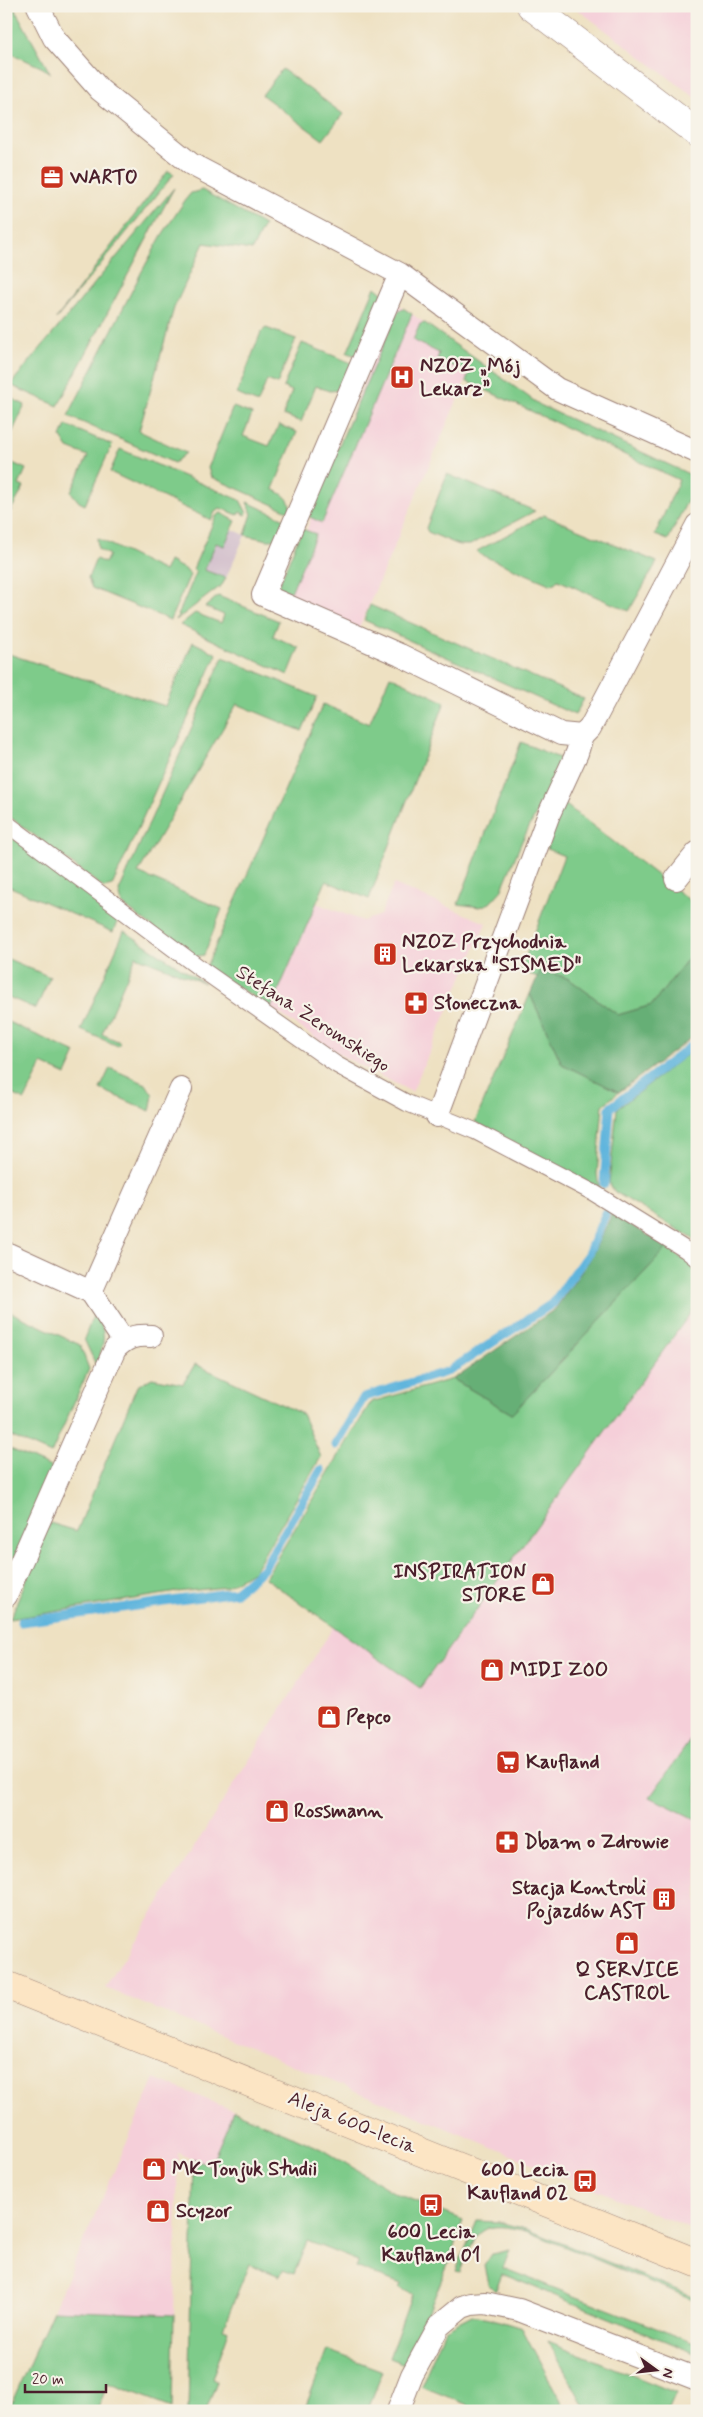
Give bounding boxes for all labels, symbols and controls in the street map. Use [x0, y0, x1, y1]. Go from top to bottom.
office icon: WARTO [39, 164, 65, 190]
place label: WARTO [69, 164, 138, 191]
place label: NZOZ „Mój Lekarz” [420, 353, 520, 403]
hospital icon: NZOZ „Mój Lekarz” [389, 364, 415, 390]
place label: NZOZ Przychodnia Lekarska "SISMED" [402, 929, 582, 979]
building icon: NZOZ Przychodnia Lekarska "SISMED" [372, 941, 398, 967]
street label: Stefana Żeromskiego [231, 959, 395, 1079]
pharmacy icon: Słoneczna [403, 990, 429, 1016]
place label: Słoneczna [434, 990, 522, 1017]
place label: INSPIRATION STORE [393, 1559, 527, 1609]
shop icon: INSPIRATION STORE [530, 1571, 556, 1597]
shop icon: MIDI ZOO [479, 1657, 505, 1683]
place label: MIDI ZOO [510, 1657, 608, 1684]
shop icon: Pepco [316, 1704, 342, 1730]
place label: Pepco [346, 1704, 391, 1731]
supermarket icon: Kaufland [495, 1749, 521, 1775]
place label: Kaufland [526, 1749, 600, 1776]
shop icon: Rossmann [264, 1798, 290, 1824]
place label: Rossmann [294, 1798, 383, 1825]
pharmacy icon: Dbam o Zdrowie [494, 1829, 520, 1855]
place label: Dbam o Zdrowie [524, 1829, 669, 1856]
place label: Stacja Kontroli Pojazdów AST [512, 1875, 646, 1925]
building icon: Stacja Kontroli Pojazdów AST [651, 1886, 677, 1912]
shop icon: Q SERVICE CASTROL [614, 1930, 640, 1956]
place label: Q SERVICE CASTROL [575, 1957, 679, 2007]
street label: Aleja 600-lecia [284, 2085, 421, 2161]
shop icon: MK Tonjuk Studii [141, 2156, 167, 2182]
place label: MK Tonjuk Studii [172, 2156, 317, 2183]
place label: 600 Lecia Kaufland 02 [467, 2157, 569, 2207]
bus stop icon: 600 Lecia Kaufland 02 [572, 2168, 598, 2194]
bus stop icon: 600 Lecia Kaufland 01 [418, 2192, 444, 2218]
shop icon: Scyzor [145, 2198, 171, 2224]
place label: Scyzor [176, 2198, 232, 2225]
place label: 600 Lecia Kaufland 01 [382, 2219, 480, 2269]
north arrow [630, 2344, 680, 2394]
scale bar [25, 2362, 106, 2394]
text: N [658, 2366, 677, 2380]
text: 20 m [32, 2370, 64, 2390]

